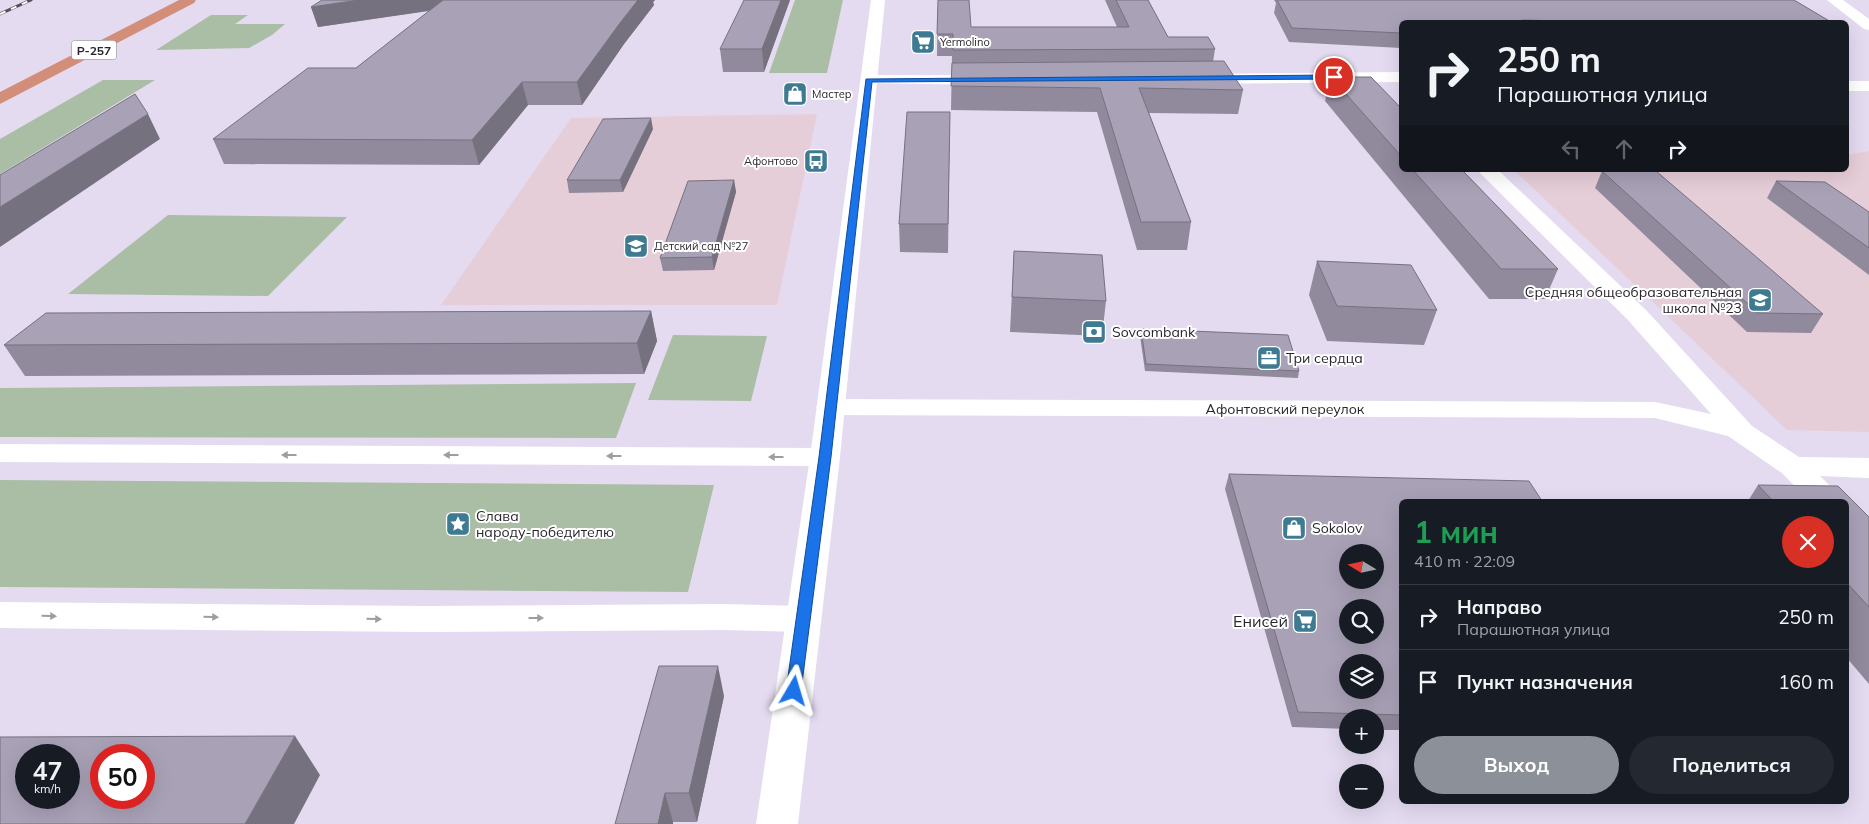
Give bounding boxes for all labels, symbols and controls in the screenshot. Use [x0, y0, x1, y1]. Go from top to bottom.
supermarket icon: Yermolino [910, 29, 936, 55]
place label: Yermolino [939, 35, 990, 49]
text: 250 m [1497, 37, 1601, 81]
road number: Р-257 [72, 40, 116, 60]
icon: right [1414, 40, 1479, 105]
pin [1313, 56, 1355, 98]
icon: arrive [1320, 63, 1348, 91]
text: Парашютная улица [1497, 80, 1708, 108]
shop icon: Мастер [782, 81, 808, 107]
place label: Мастер [812, 87, 852, 101]
icon: left [1557, 135, 1585, 163]
icon: ahead [1610, 135, 1638, 163]
icon: right [1663, 135, 1691, 163]
bus stop icon: Афонтово [803, 148, 829, 174]
place label: Афонтово [744, 154, 798, 168]
school or university icon: Детский сад №27 [623, 233, 649, 259]
place label: Детский сад №27 [654, 239, 748, 253]
place label: Средняя общеобразовательная школа №23 [1525, 283, 1742, 317]
school or university icon: Средняя общеобразовательная школа №23 [1747, 287, 1773, 313]
bank icon: Sovcombank [1081, 319, 1107, 345]
place label: Sovcombank [1112, 323, 1196, 341]
office icon: Три сердца [1256, 345, 1282, 371]
place label: Три сердца [1286, 349, 1363, 367]
street label: Афонтовский переулок [1206, 400, 1365, 418]
one-way arrow [280, 450, 296, 458]
one-way arrow [443, 451, 459, 459]
one-way arrow [605, 452, 621, 460]
one-way arrow [768, 453, 784, 461]
place label: Слава народу-победителю [476, 507, 614, 541]
place icon: Слава народу-победителю [445, 511, 471, 537]
text: 1 мин [1414, 513, 1498, 551]
shop icon: Sokolov [1281, 515, 1307, 541]
button: close [1782, 516, 1834, 568]
place label: Sokolov [1312, 519, 1363, 537]
north arrow [1339, 544, 1384, 589]
map controls [1339, 544, 1384, 809]
text: 410 m · 22:09 [1414, 551, 1515, 571]
text: Направо [1457, 595, 1542, 619]
button: search [1339, 599, 1384, 644]
icon: right [1414, 603, 1442, 631]
text: 250 m [1778, 605, 1834, 629]
supermarket icon: Енисей [1292, 608, 1318, 634]
place label: Енисей [1233, 611, 1288, 631]
one-way arrow [41, 612, 57, 620]
one-way arrow [203, 613, 219, 621]
one-way arrow [528, 614, 544, 622]
one-way arrow [366, 615, 382, 623]
text: Парашютная улица [1457, 619, 1610, 639]
button: layers [1339, 654, 1384, 699]
position arrow [767, 664, 819, 716]
icon: arrive [1414, 668, 1442, 696]
text: Пункт назначения [1457, 670, 1633, 694]
text: 160 m [1778, 670, 1834, 694]
button: + [1339, 709, 1384, 754]
button: Выход [1414, 736, 1619, 794]
button: Поделиться [1629, 736, 1834, 794]
speed limit sign: 50 [90, 744, 155, 809]
text: 47 [32, 755, 63, 786]
button: − [1339, 764, 1384, 809]
text: km/h [34, 781, 61, 796]

